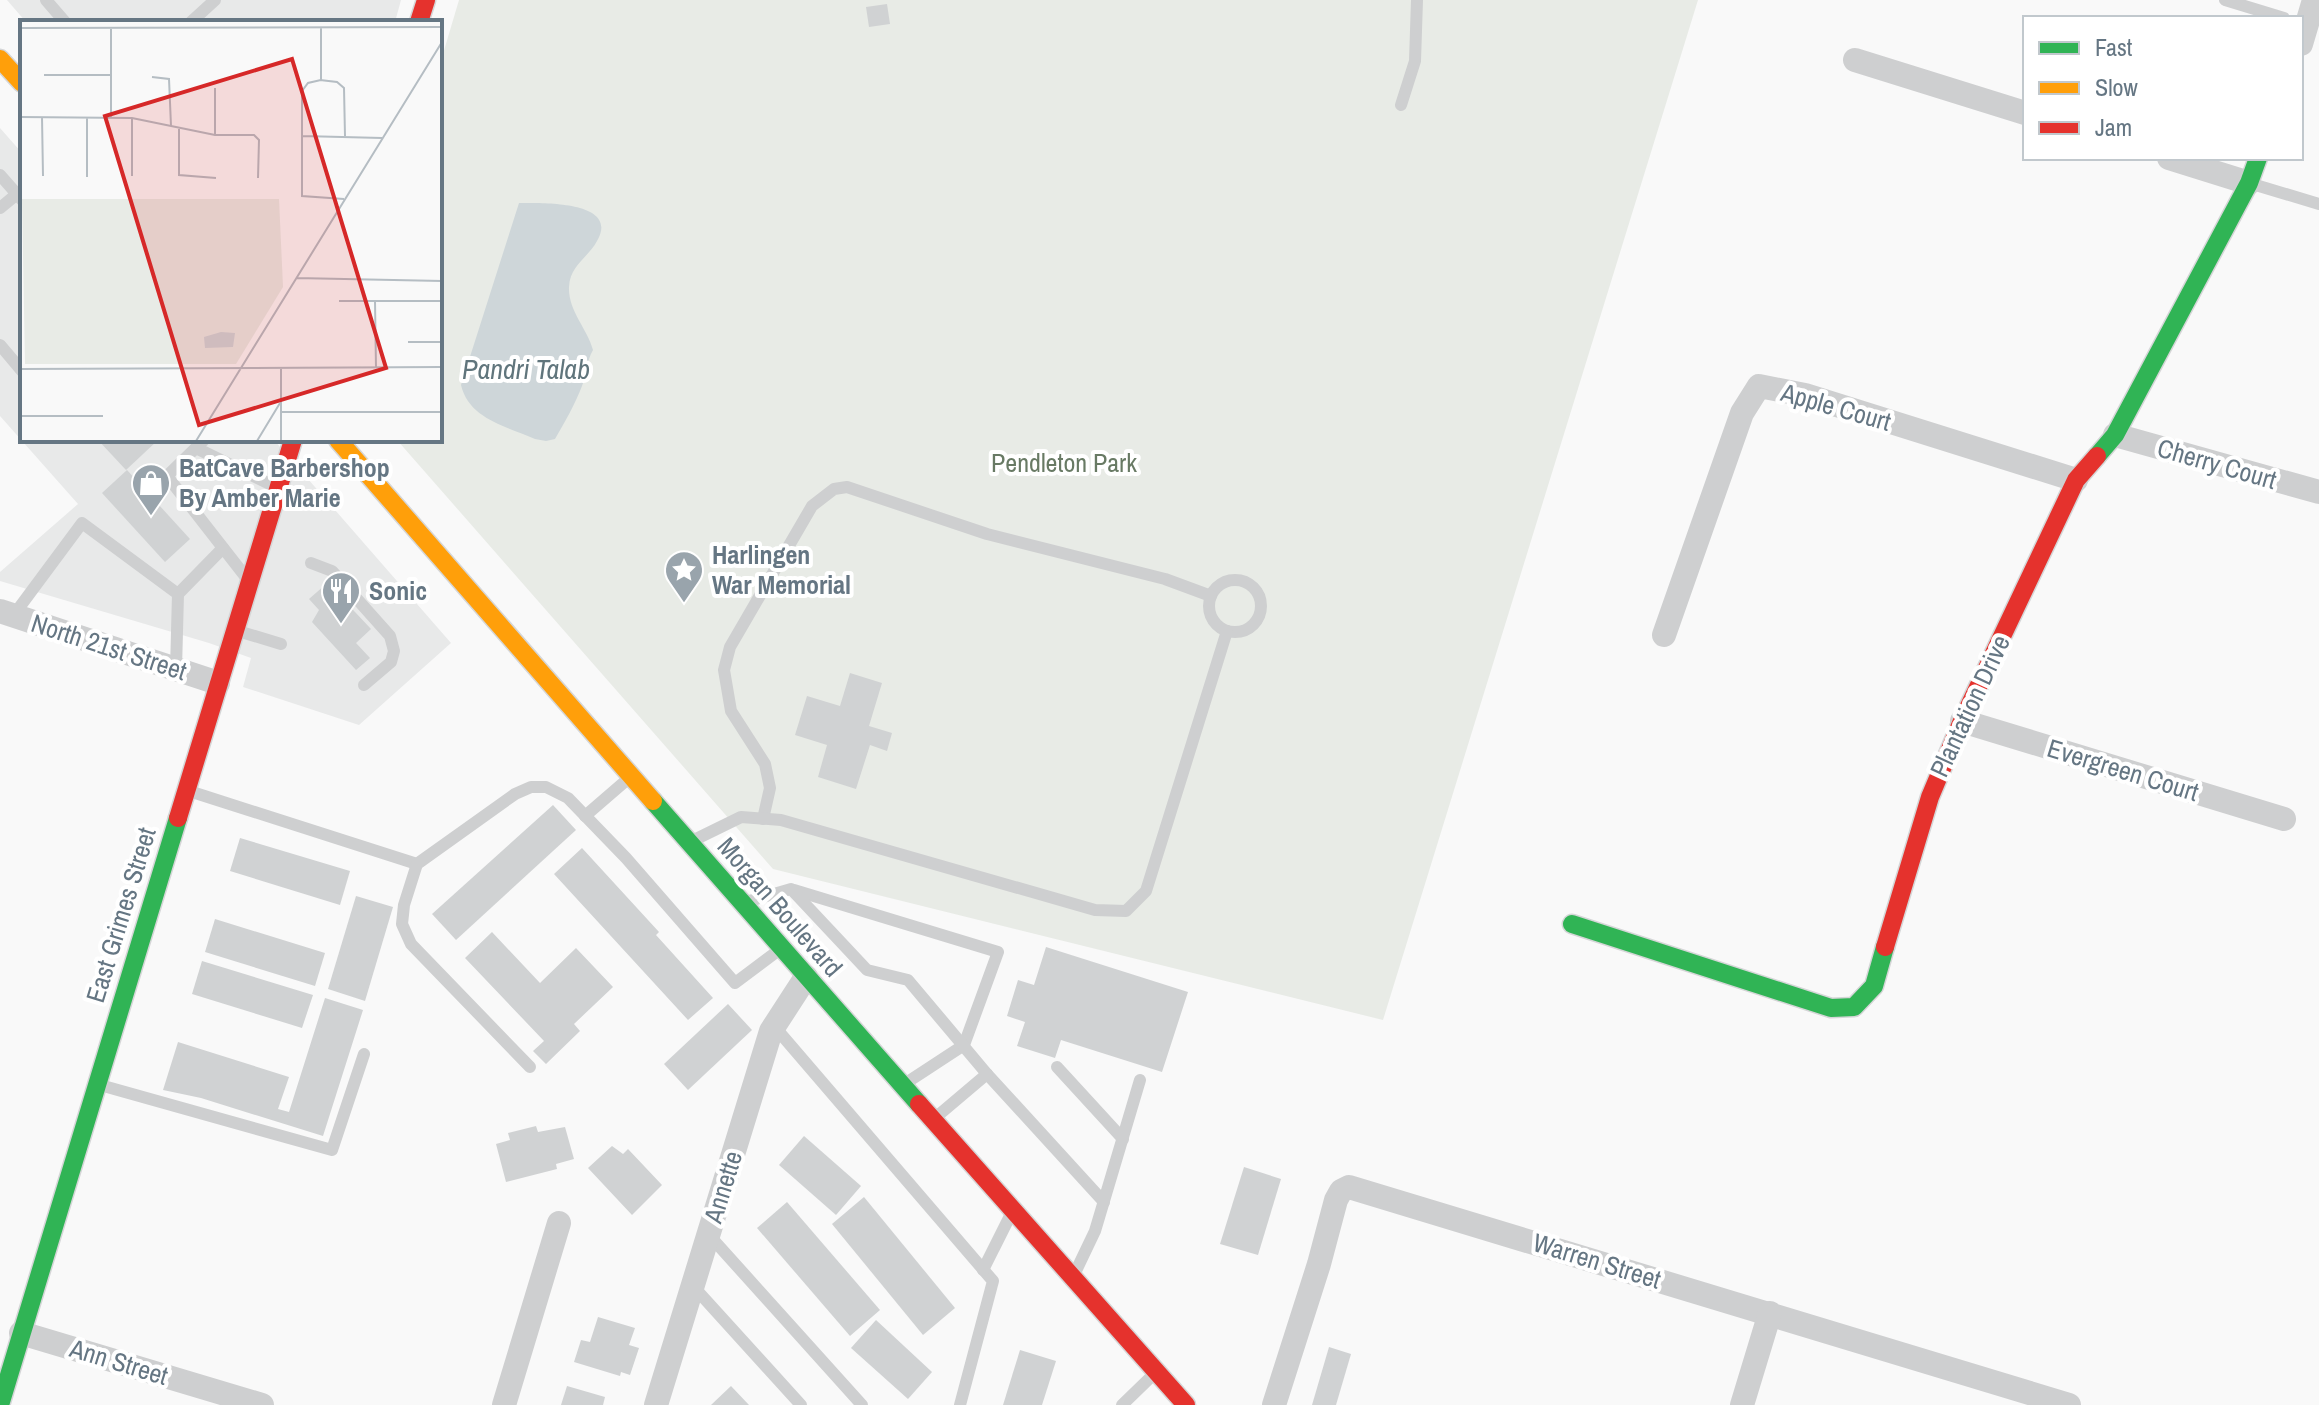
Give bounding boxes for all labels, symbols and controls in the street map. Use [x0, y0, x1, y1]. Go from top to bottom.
legend [2023, 16, 2303, 160]
inset map [20, 20, 442, 442]
text: Fast [2095, 31, 2133, 63]
text: Slow [2095, 71, 2138, 103]
text: Jam [2095, 111, 2132, 143]
water label: Pandri Talab [462, 350, 590, 388]
street label: Apple Court [1776, 374, 1895, 439]
street label: Cherry Court [2154, 430, 2281, 497]
park label: Pendleton Park [991, 445, 1137, 480]
place label: BatCave Barbershop By Amber Marie [179, 450, 390, 515]
shop icon: BatCave Barbershop By Amber Marie [130, 462, 172, 517]
place label: Harlingen War Memorial [712, 537, 851, 602]
place icon: Harlingen War Memorial [663, 549, 705, 604]
restaurant icon: Sonic [320, 570, 362, 625]
place label: Sonic [369, 573, 427, 608]
street label: North 21st Street [27, 605, 191, 688]
street label: Plantation Drive [1921, 629, 2018, 782]
street label: Evergreen Court [2043, 730, 2203, 809]
street label: East Grimes Street [77, 823, 164, 1007]
street label: Morgan Boulevard [710, 829, 851, 984]
street label: Annette [695, 1147, 750, 1228]
street label: Warren Street [1529, 1224, 1665, 1297]
street label: Ann Street [65, 1330, 172, 1393]

